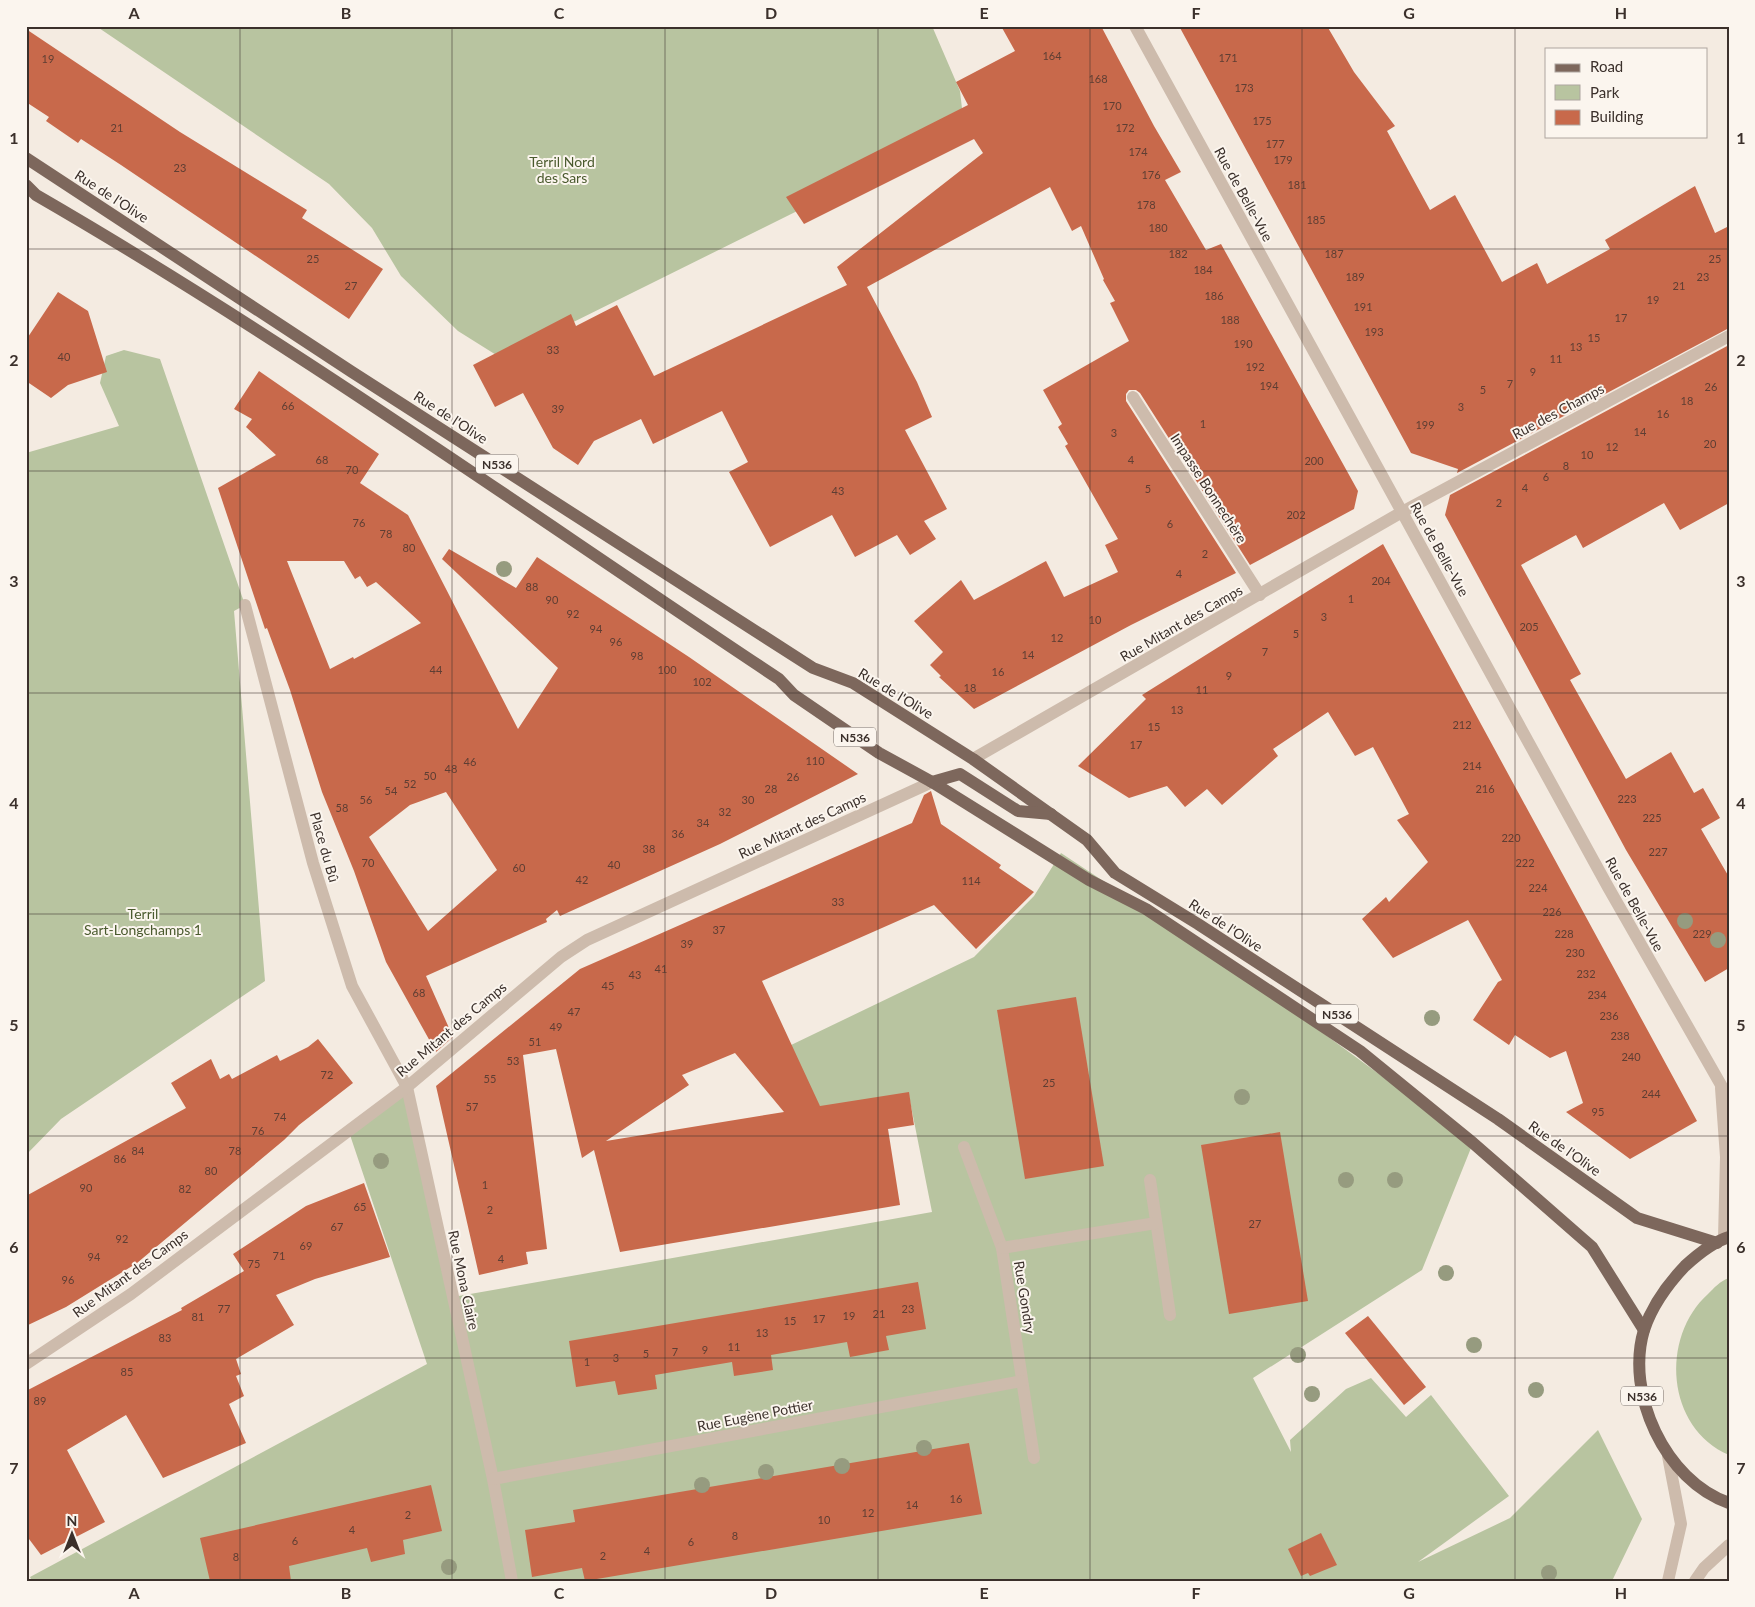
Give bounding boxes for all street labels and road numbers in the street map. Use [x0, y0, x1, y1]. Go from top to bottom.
street label: Rue de Belle-Vue [1211, 144, 1277, 244]
street label: Rue de l'Olive [72, 166, 152, 226]
street label: Rue des Champs [1509, 380, 1607, 442]
street label: Rue de l'Olive [411, 387, 491, 447]
street label: Impasse Bonnechère [1167, 430, 1251, 546]
road number: N536 [476, 454, 518, 474]
street label: Rue de Belle-Vue [1407, 499, 1473, 599]
street label: Rue Mitant des Camps [1117, 581, 1245, 665]
street label: Rue de l'Olive [855, 664, 937, 722]
road number: N536 [834, 728, 876, 746]
street label: Rue Mitant des Camps [736, 788, 868, 862]
street label: Place du Bû [307, 810, 343, 884]
street label: Rue de Belle-Vue [1602, 854, 1668, 954]
street label: Rue de l'Olive [1186, 895, 1266, 955]
street label: Rue Mitant des Camps [393, 978, 509, 1080]
road number: N536 [1316, 1004, 1358, 1024]
street label: Rue de l'Olive [1526, 1117, 1604, 1179]
street label: Rue Mitant des Camps [69, 1225, 191, 1321]
street label: Rue Mona Claire [445, 1229, 483, 1331]
street label: Rue Gondry [1011, 1259, 1039, 1335]
road number: N536 [1621, 1386, 1663, 1405]
street label: Rue Eugène Pottier [696, 1395, 814, 1435]

